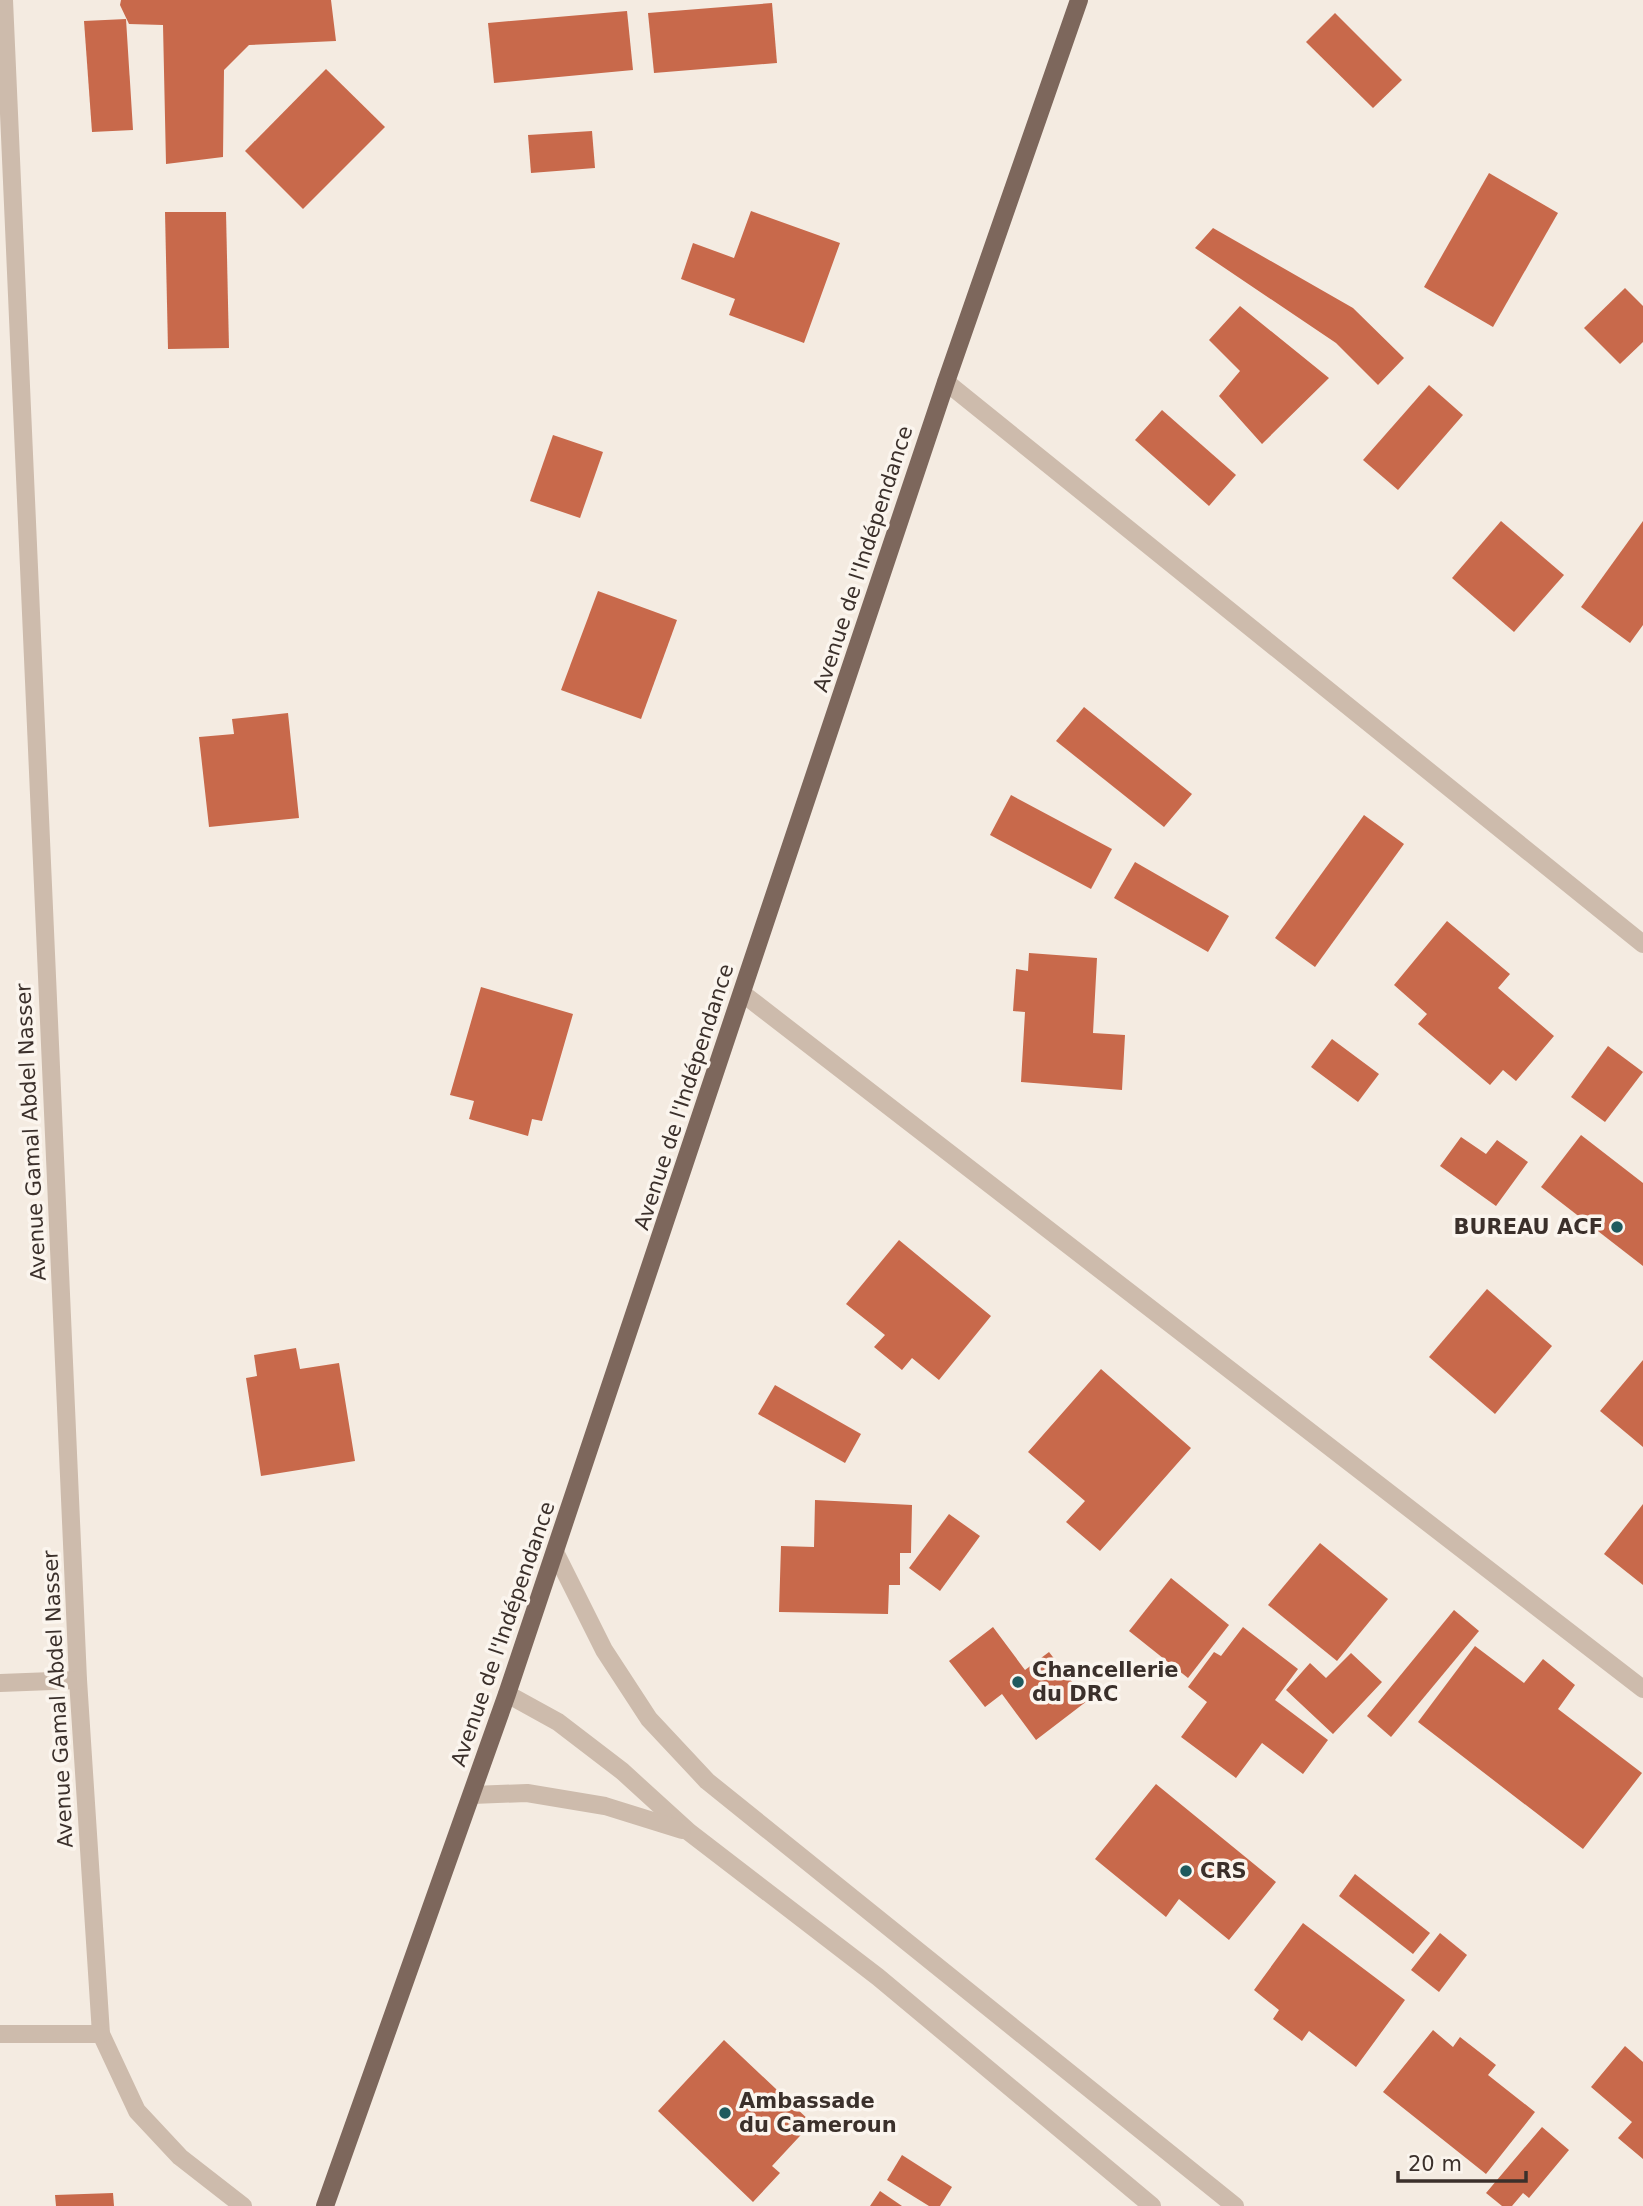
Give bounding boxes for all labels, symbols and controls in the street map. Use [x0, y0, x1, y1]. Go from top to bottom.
street label: Avenue de l'Indépendance [809, 423, 917, 695]
street label: Avenue de l'Indépendance [630, 961, 738, 1233]
street label: Avenue Gamal Abdel Nasser [11, 982, 51, 1282]
place label: BUREAU ACF [1453, 1215, 1603, 1239]
marker: BUREAU ACF [1609, 1219, 1625, 1235]
street label: Avenue de l'Indépendance [446, 1498, 560, 1770]
street label: Avenue Gamal Abdel Nasser [38, 1549, 78, 1849]
place label: Chancellerie du DRC [1032, 1658, 1179, 1706]
marker: Chancellerie du DRC [1010, 1674, 1026, 1690]
place label: CRS [1200, 1859, 1247, 1883]
marker: CRS [1178, 1863, 1194, 1879]
place label: Ambassade du Cameroun [739, 2089, 897, 2137]
marker: Ambassade du Cameroun [717, 2105, 733, 2121]
scale bar [1398, 2140, 1526, 2184]
text: 20 m [1408, 2152, 1462, 2176]

